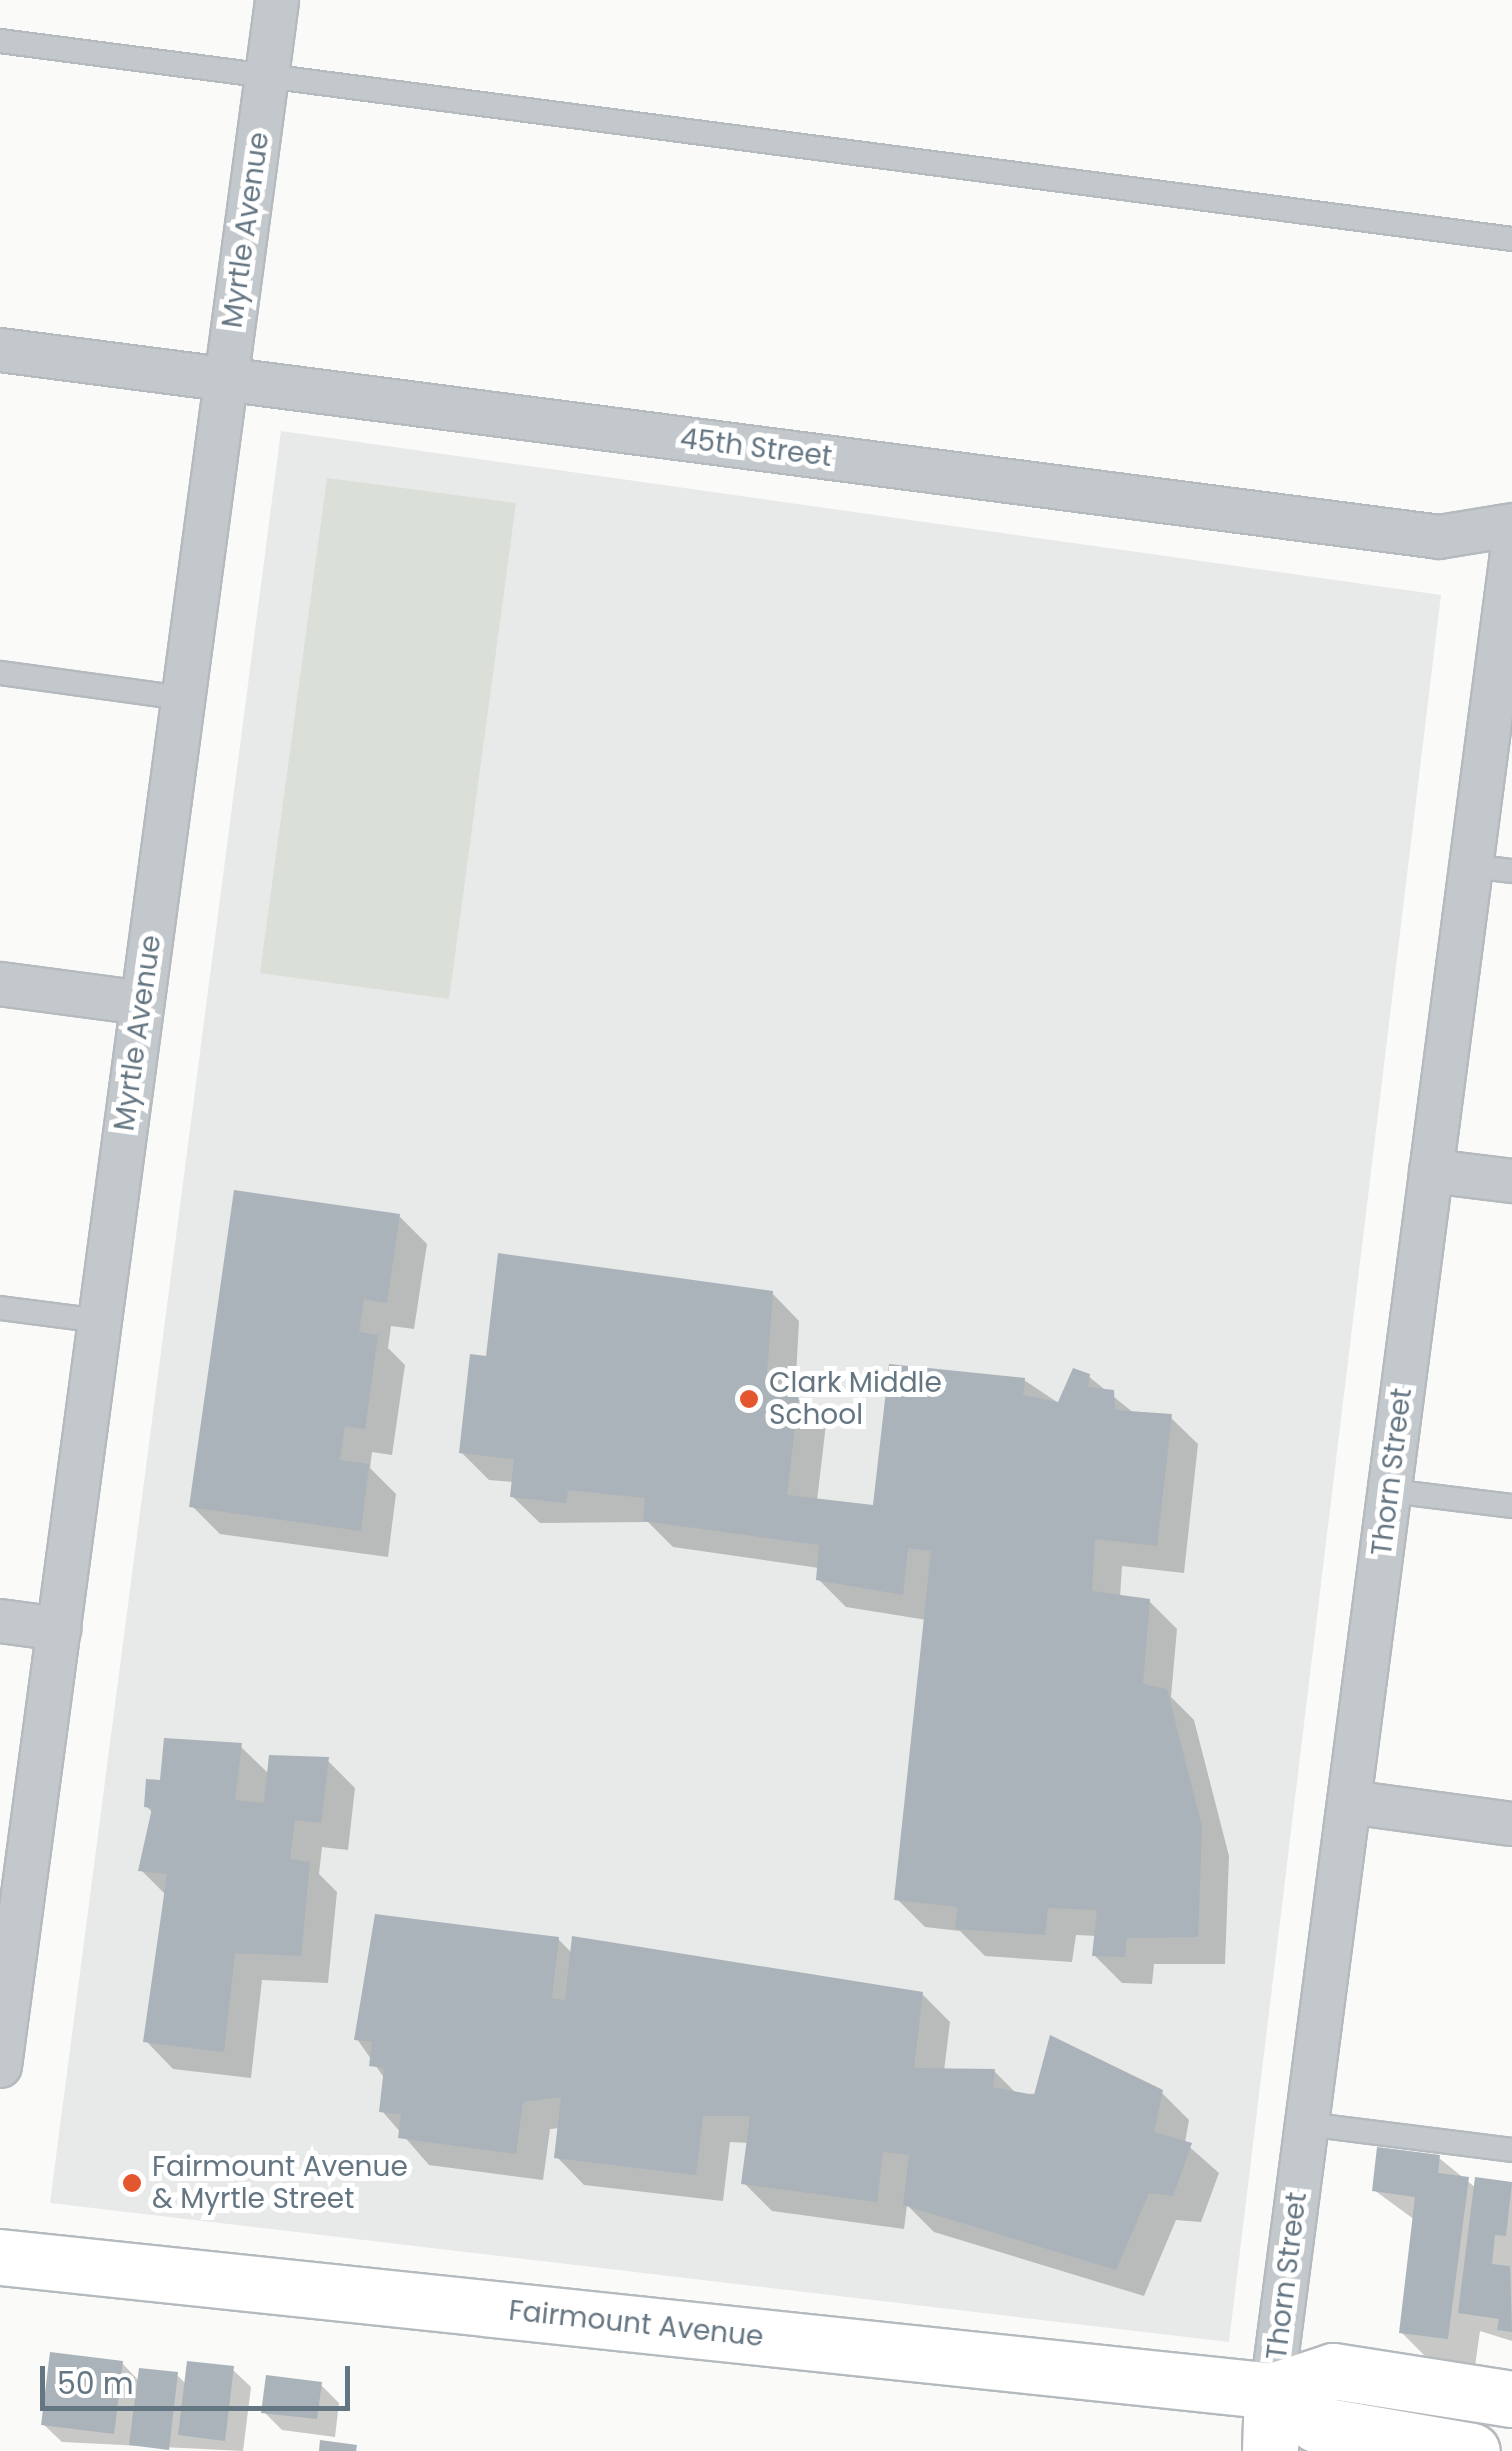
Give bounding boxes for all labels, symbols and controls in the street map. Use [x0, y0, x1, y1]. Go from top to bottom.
street label: Myrtle Avenue [216, 130, 276, 330]
street label: 45th Street [678, 422, 834, 474]
street label: Myrtle Avenue [108, 933, 168, 1133]
place label: Clark Middle School [769, 1366, 942, 1432]
street label: Thorn Street [1365, 1386, 1419, 1558]
marker: Clark Middle School [738, 1388, 760, 1410]
place label: Fairmount Avenue & Myrtle Street [152, 2150, 408, 2216]
marker: Fairmount Avenue & Myrtle Street [121, 2172, 143, 2194]
street label: Thorn Street [1260, 2190, 1314, 2362]
street label: Fairmount Avenue [507, 2294, 765, 2354]
scale bar [45, 2346, 355, 2408]
text: 50 m [57, 2362, 134, 2405]

